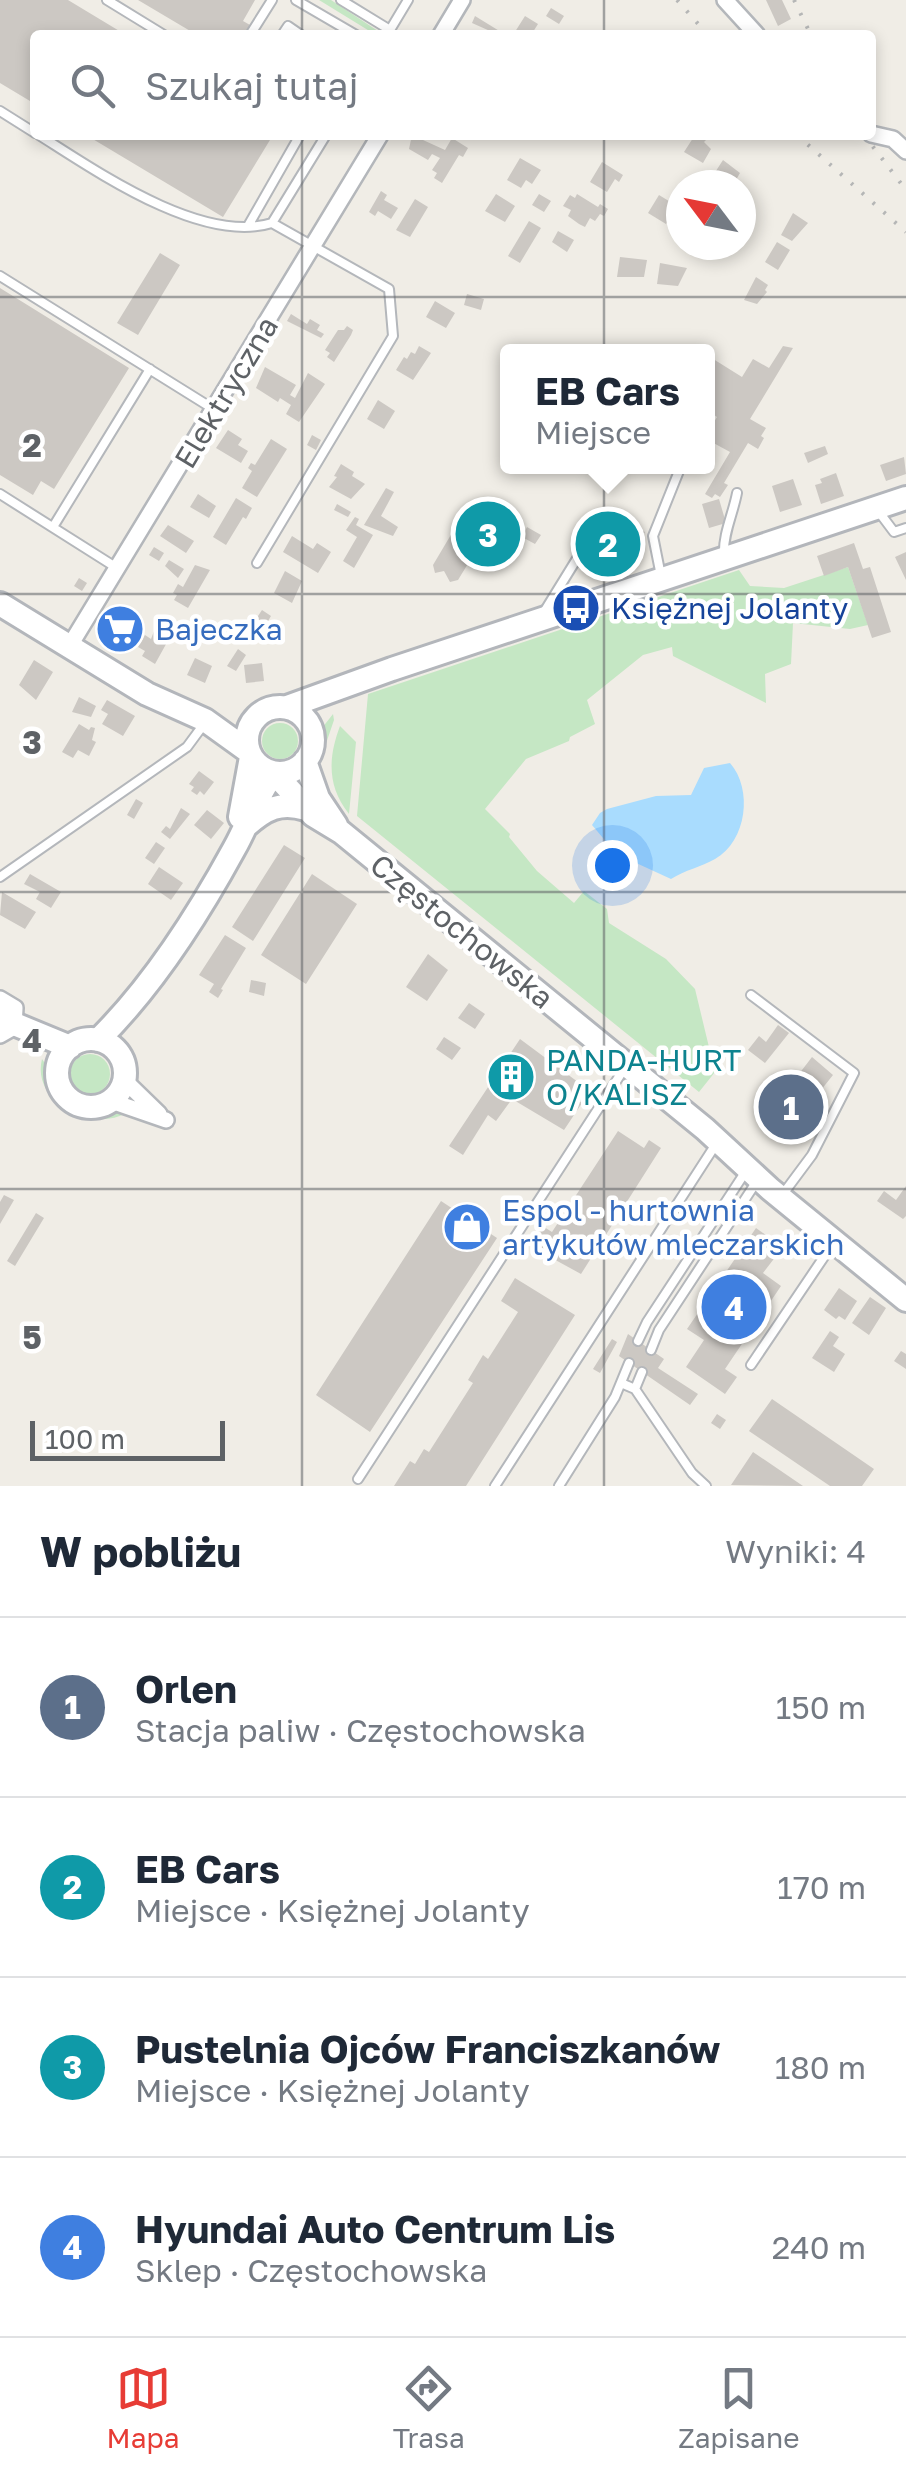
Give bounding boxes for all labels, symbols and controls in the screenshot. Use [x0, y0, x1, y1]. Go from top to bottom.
search box [30, 30, 876, 140]
icon: search [65, 58, 120, 113]
text: Szukaj tutaj [145, 63, 359, 108]
north arrow [666, 170, 756, 260]
street label: Elektryczna [167, 310, 285, 474]
popup [500, 344, 715, 474]
text: EB Cars [535, 368, 680, 413]
text: Miejsce [535, 413, 651, 451]
text: 2 [22, 426, 42, 464]
pin: 3 [456, 496, 520, 572]
pin: 2 [576, 506, 640, 582]
bus stop icon: Księżnej Jolanty [550, 582, 602, 634]
place label: Księżnej Jolanty [611, 590, 848, 626]
supermarket icon: Bajeczka [94, 603, 146, 655]
place label: Bajeczka [155, 611, 283, 647]
text: 3 [22, 723, 42, 761]
your location [587, 840, 638, 891]
street label: Częstochowska [363, 846, 561, 1016]
text: 4 [22, 1021, 42, 1059]
place label: PANDA-HURT O/KALISZ [546, 1042, 741, 1112]
building icon: PANDA-HURT O/KALISZ [485, 1051, 537, 1103]
pin: 1 [758, 1070, 824, 1144]
place label: Espol - hurtownia artykułów mleczarskich [502, 1192, 844, 1262]
shop icon: Espol - hurtownia artykułów mleczarskich [441, 1201, 493, 1253]
pin: 4 [702, 1270, 766, 1344]
text: 5 [22, 1318, 42, 1356]
scale bar [30, 1416, 225, 1460]
text: 100 m [45, 1422, 125, 1455]
text: W pobliżu [40, 1526, 241, 1576]
text: Wyniki: 4 [725, 1532, 866, 1570]
text: Orlen [135, 1666, 237, 1711]
text: 1 [64, 1688, 81, 1726]
text: 150 m [776, 1688, 866, 1726]
text: Stacja paliw · Częstochowska [135, 1711, 586, 1749]
text: EB Cars [135, 1846, 280, 1891]
text: 2 [63, 1868, 82, 1906]
text: 170 m [777, 1868, 866, 1906]
text: Miejsce · Księżnej Jolanty [135, 1891, 530, 1929]
text: Pustelnia Ojców Franciszkanów [135, 2026, 720, 2071]
text: 3 [63, 2048, 82, 2086]
text: 180 m [775, 2048, 866, 2086]
text: Miejsce · Księżnej Jolanty [135, 2071, 530, 2109]
text: Hyundai Auto Centrum Lis [135, 2206, 615, 2251]
text: 4 [62, 2228, 83, 2266]
text: 240 m [772, 2228, 866, 2266]
text: Sklep · Częstochowska [135, 2251, 487, 2289]
tab: Mapa [107, 2361, 180, 2454]
tab: Trasa [393, 2361, 465, 2454]
tab: Zapisane [678, 2361, 799, 2454]

